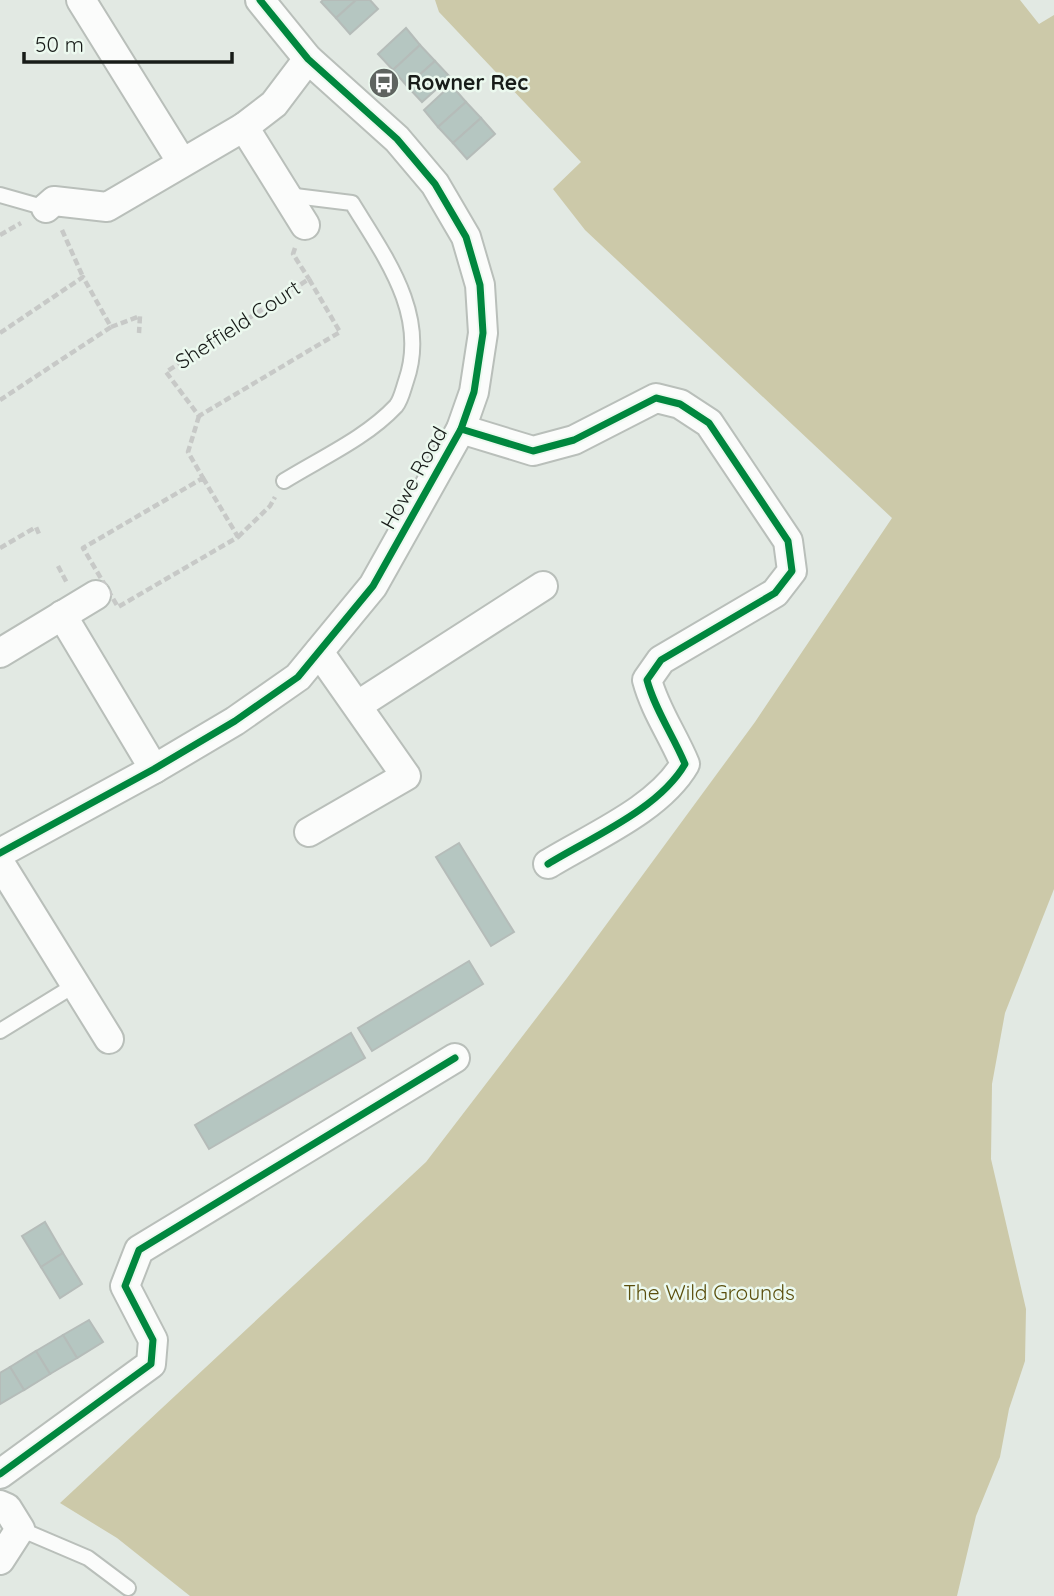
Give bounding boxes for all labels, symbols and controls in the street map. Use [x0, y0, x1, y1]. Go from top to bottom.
scale bar [24, 21, 233, 65]
text: 50 m [35, 31, 84, 57]
bus stop icon: Rowner Rec [367, 66, 401, 100]
place label: Rowner Rec [407, 69, 528, 95]
street label: Sheffield Court [170, 274, 305, 374]
street label: Howe Road [374, 422, 452, 533]
park label: The Wild Grounds [623, 1279, 795, 1305]

